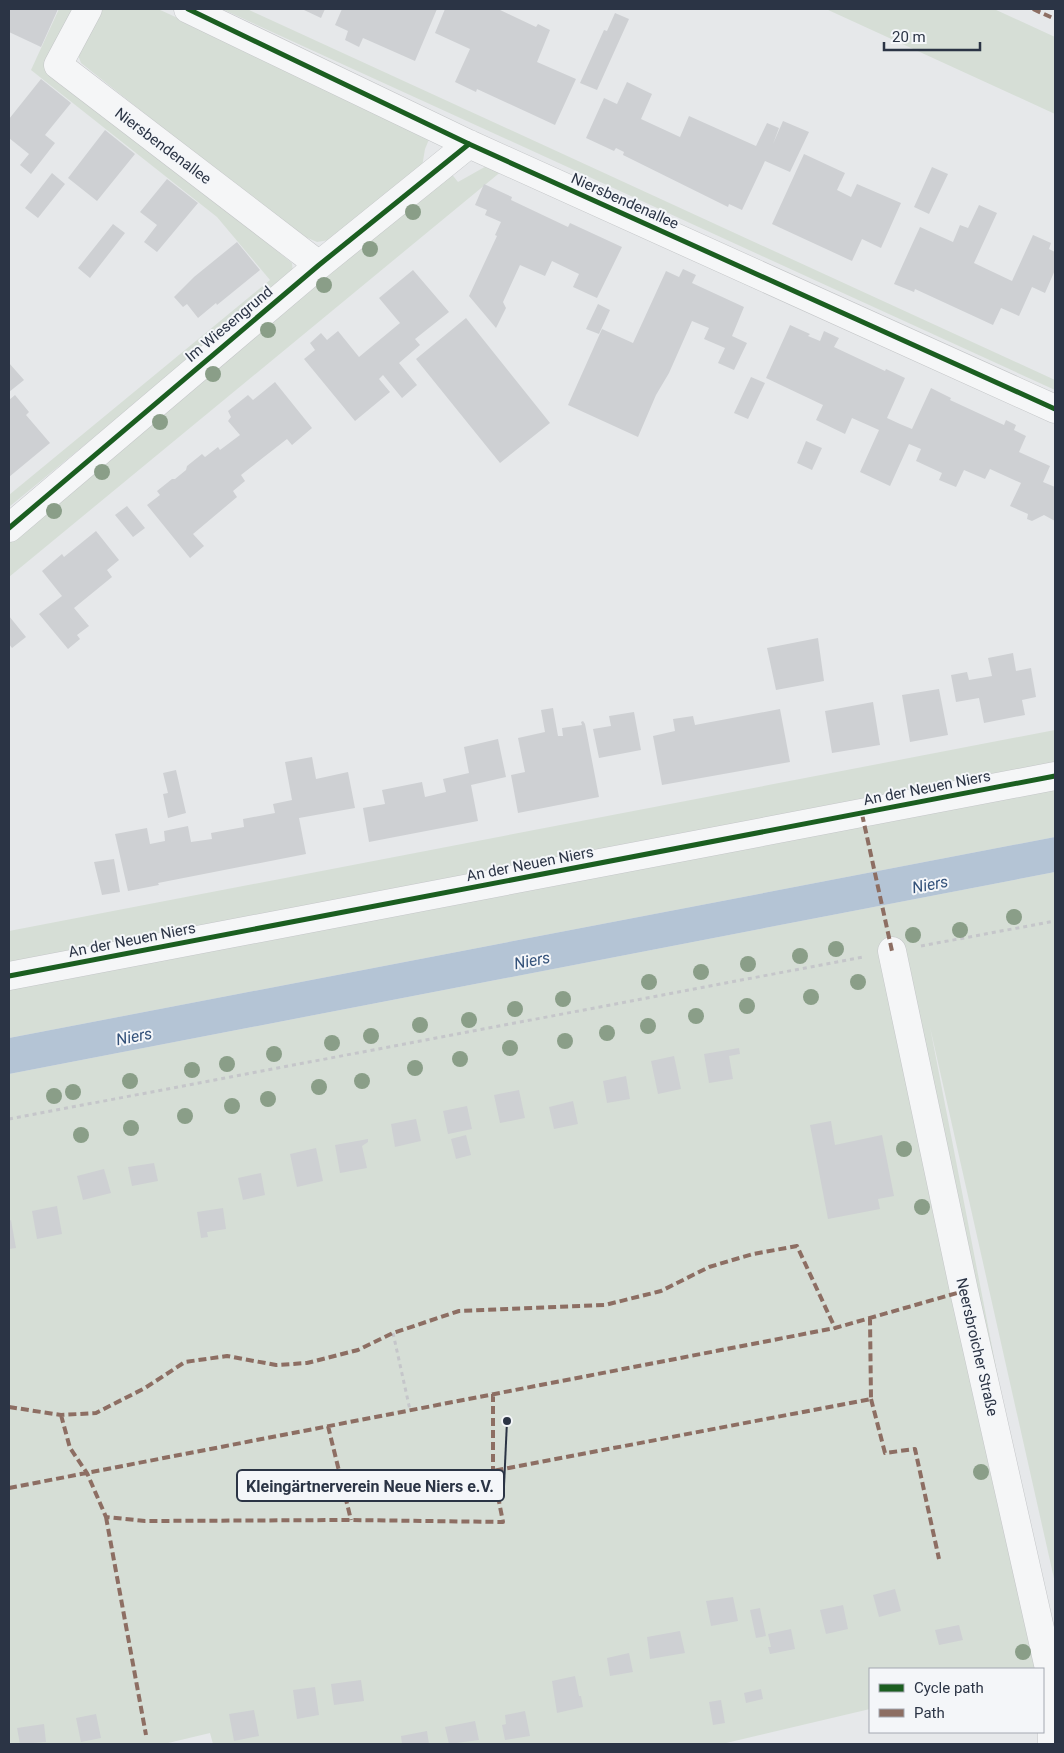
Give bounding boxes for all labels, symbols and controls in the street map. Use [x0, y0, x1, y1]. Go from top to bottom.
scale bar [884, 20, 980, 52]
text: 20 m [892, 28, 926, 46]
street label: Niersbendenallee [111, 104, 215, 188]
street label: Niersbendenallee [568, 169, 682, 233]
street label: Im Wiesengrund [182, 282, 276, 366]
street label: An der Neuen Niers [862, 767, 992, 809]
street label: An der Neuen Niers [465, 843, 595, 885]
water label: Niers [910, 872, 950, 897]
street label: An der Neuen Niers [67, 919, 197, 961]
water label: Niers [512, 948, 552, 973]
water label: Niers [114, 1024, 154, 1049]
street label: Neersbroicher Straße [952, 1276, 1002, 1418]
callout: Kleingärtnerverein Neue Niers e.V. [237, 1470, 504, 1501]
text: Kleingärtnerverein Neue Niers e.V. [246, 1477, 494, 1496]
legend [869, 1668, 1044, 1733]
text: Cycle path [914, 1679, 984, 1697]
text: Path [914, 1704, 945, 1722]

